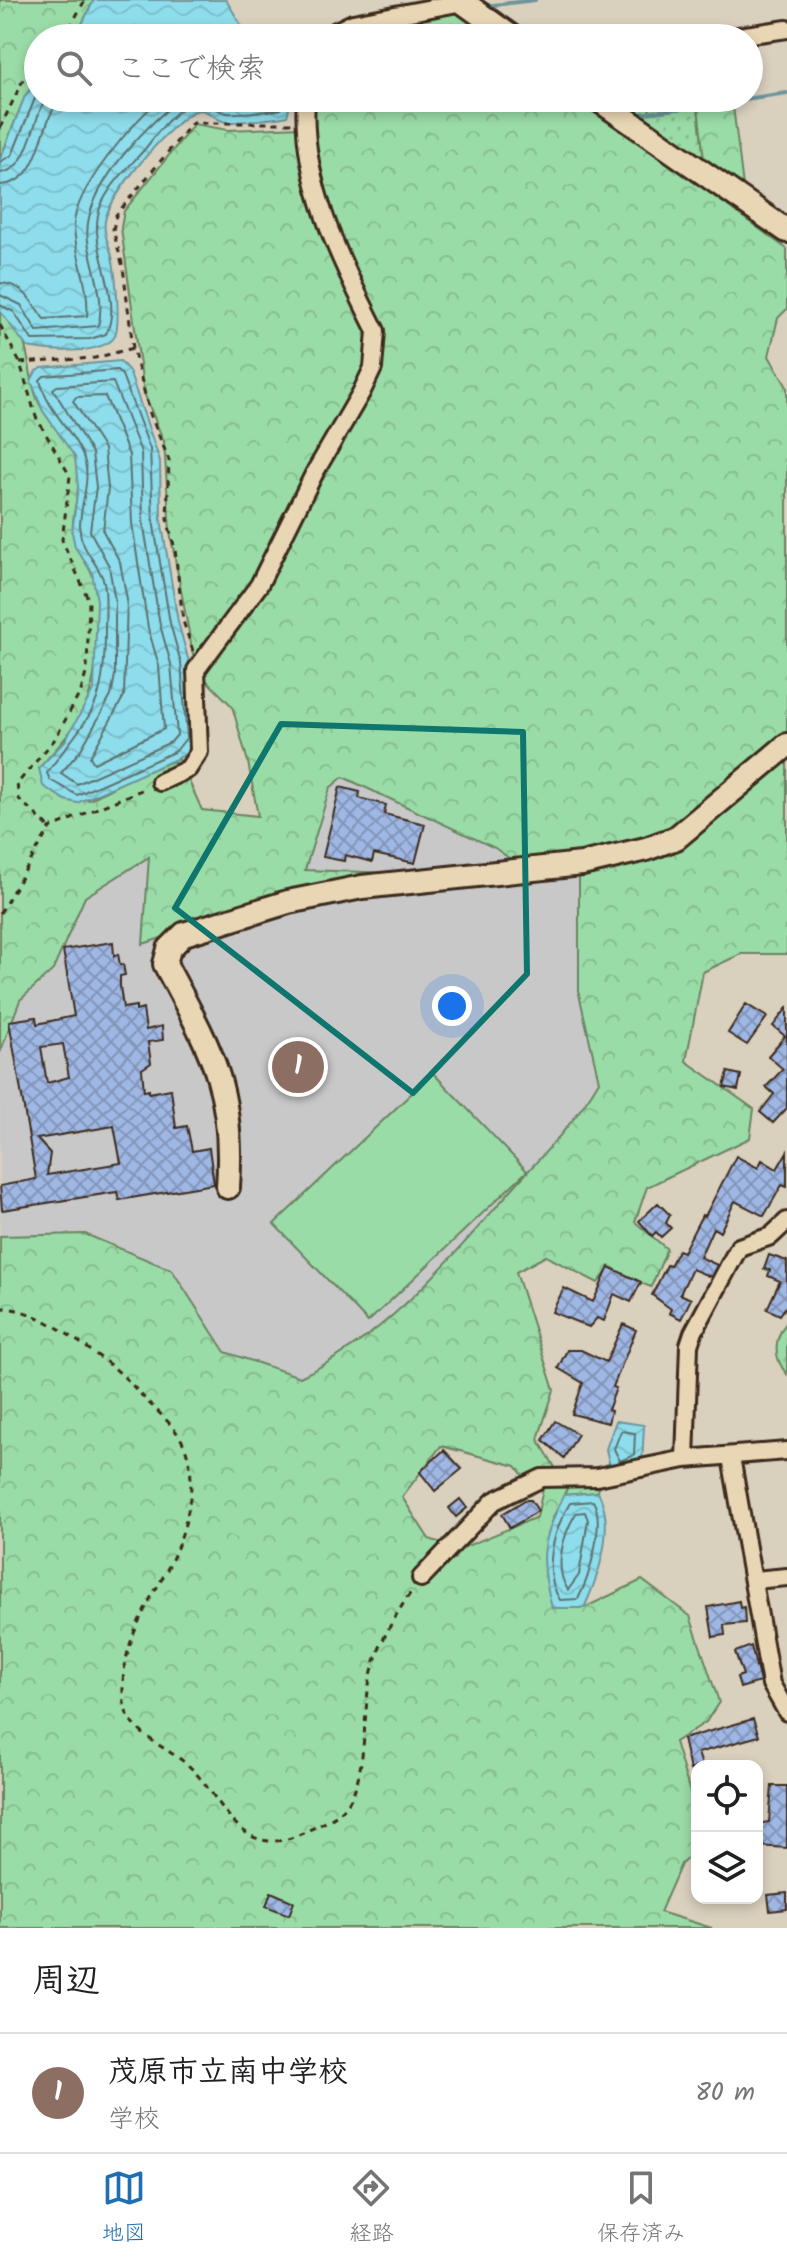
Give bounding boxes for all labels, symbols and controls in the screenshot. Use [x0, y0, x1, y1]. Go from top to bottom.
search box [24, 24, 763, 112]
icon: search [52, 46, 96, 90]
text: ここで検索 [116, 46, 266, 94]
your location [432, 986, 472, 1026]
pin: 1 [272, 1037, 324, 1097]
map controls [691, 1760, 763, 1904]
button: locate [691, 1760, 763, 1832]
button: layers [691, 1832, 763, 1904]
text: 周辺 [32, 1955, 100, 2009]
text: 茂原市立南中学校 [108, 2049, 348, 2097]
text: 1 [54, 2072, 62, 2114]
text: 80 m [695, 2072, 755, 2114]
text: 学校 [108, 2099, 160, 2141]
tab: 地図 [102, 2166, 146, 2252]
tab: 経路 [349, 2166, 393, 2252]
tab: 保存済み [597, 2166, 685, 2252]

